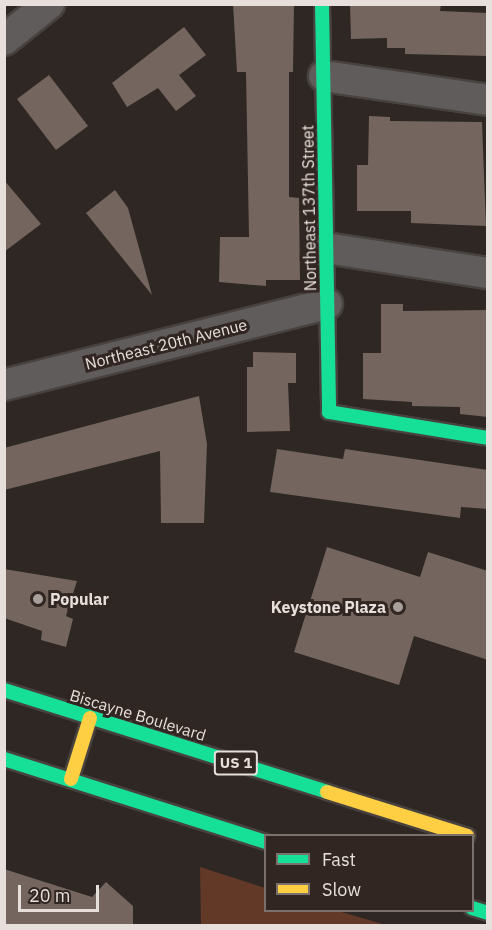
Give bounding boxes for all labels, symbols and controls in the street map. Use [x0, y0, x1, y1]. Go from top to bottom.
street label: Northeast 137th Street [298, 125, 320, 291]
street label: Northeast 20th Avenue [83, 315, 249, 373]
place label: Popular [50, 589, 109, 609]
marker: Popular [31, 592, 45, 606]
place label: Keystone Plaza [271, 597, 386, 617]
marker: Keystone Plaza [391, 600, 405, 614]
street label: Biscayne Boulevard [68, 685, 208, 745]
road number: US 1 [214, 751, 258, 775]
legend [264, 834, 474, 912]
text: Fast [322, 848, 356, 871]
scale bar [21, 873, 102, 911]
text: Slow [322, 878, 361, 901]
text: 20 m [29, 884, 71, 907]

